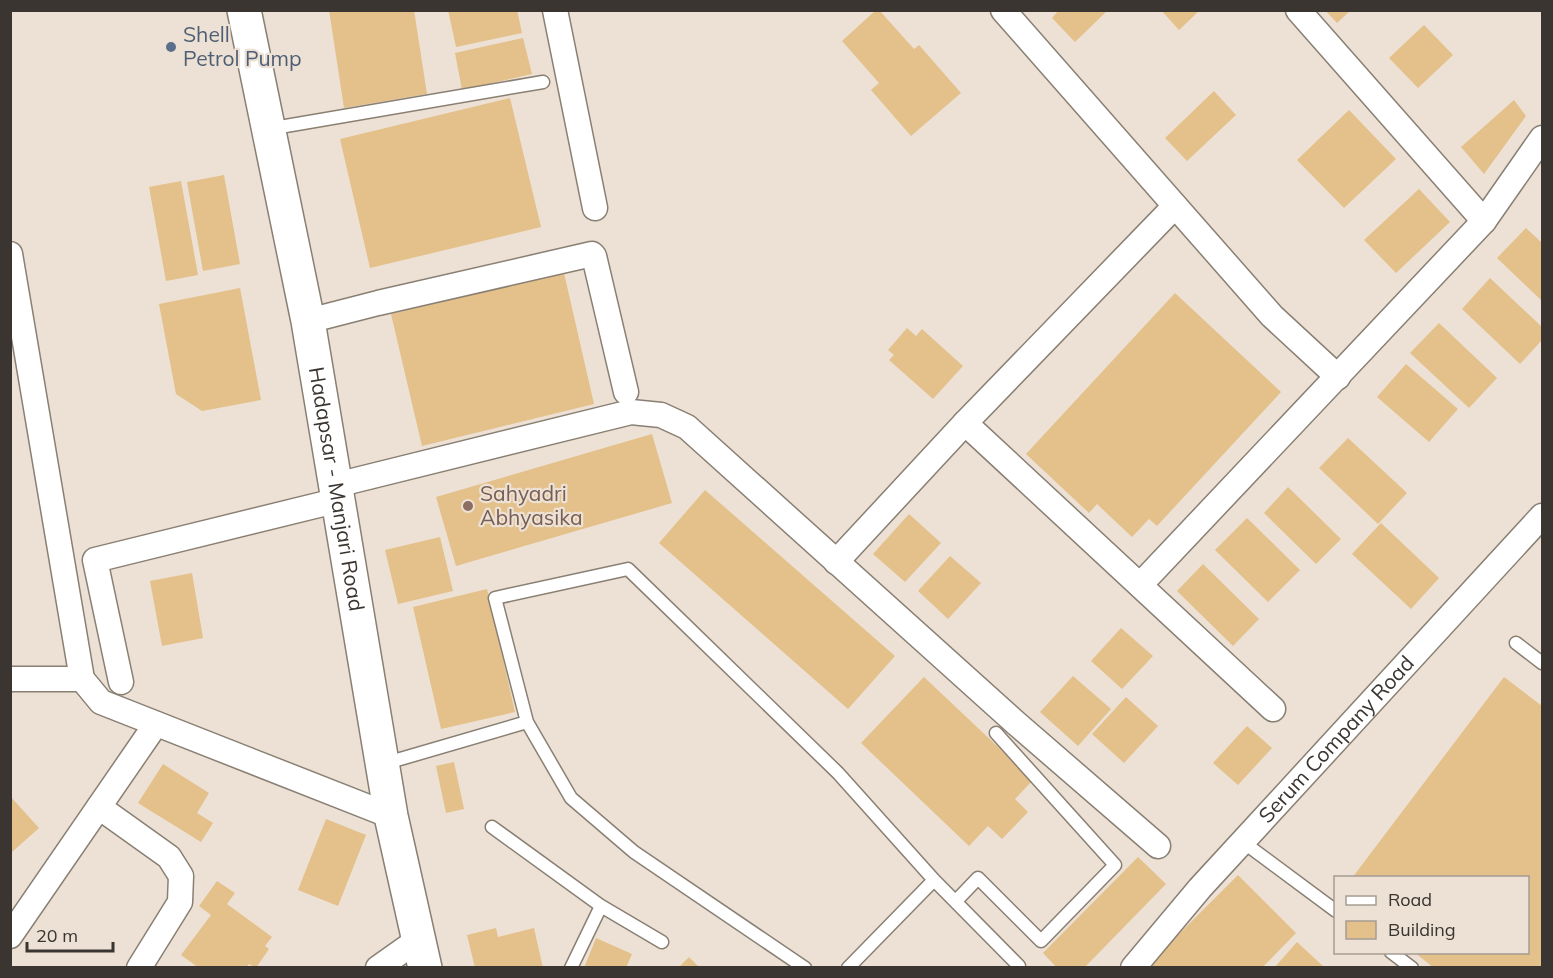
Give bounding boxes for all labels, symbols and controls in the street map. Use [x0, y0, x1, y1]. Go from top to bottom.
place label: Shell Petrol Pump [183, 21, 302, 71]
marker: Shell Petrol Pump [164, 40, 178, 54]
street label: Hadapsar - Manjari Road [304, 365, 370, 613]
place label: Sahyadri Abhyasika [480, 480, 583, 530]
marker: Sahyadri Abhyasika [461, 499, 475, 513]
street label: Serum Company Road [1252, 650, 1419, 828]
legend [1334, 876, 1529, 954]
text: Road [1388, 888, 1432, 911]
scale bar [27, 915, 112, 953]
text: Building [1388, 918, 1456, 941]
text: 20 m [36, 924, 78, 947]

